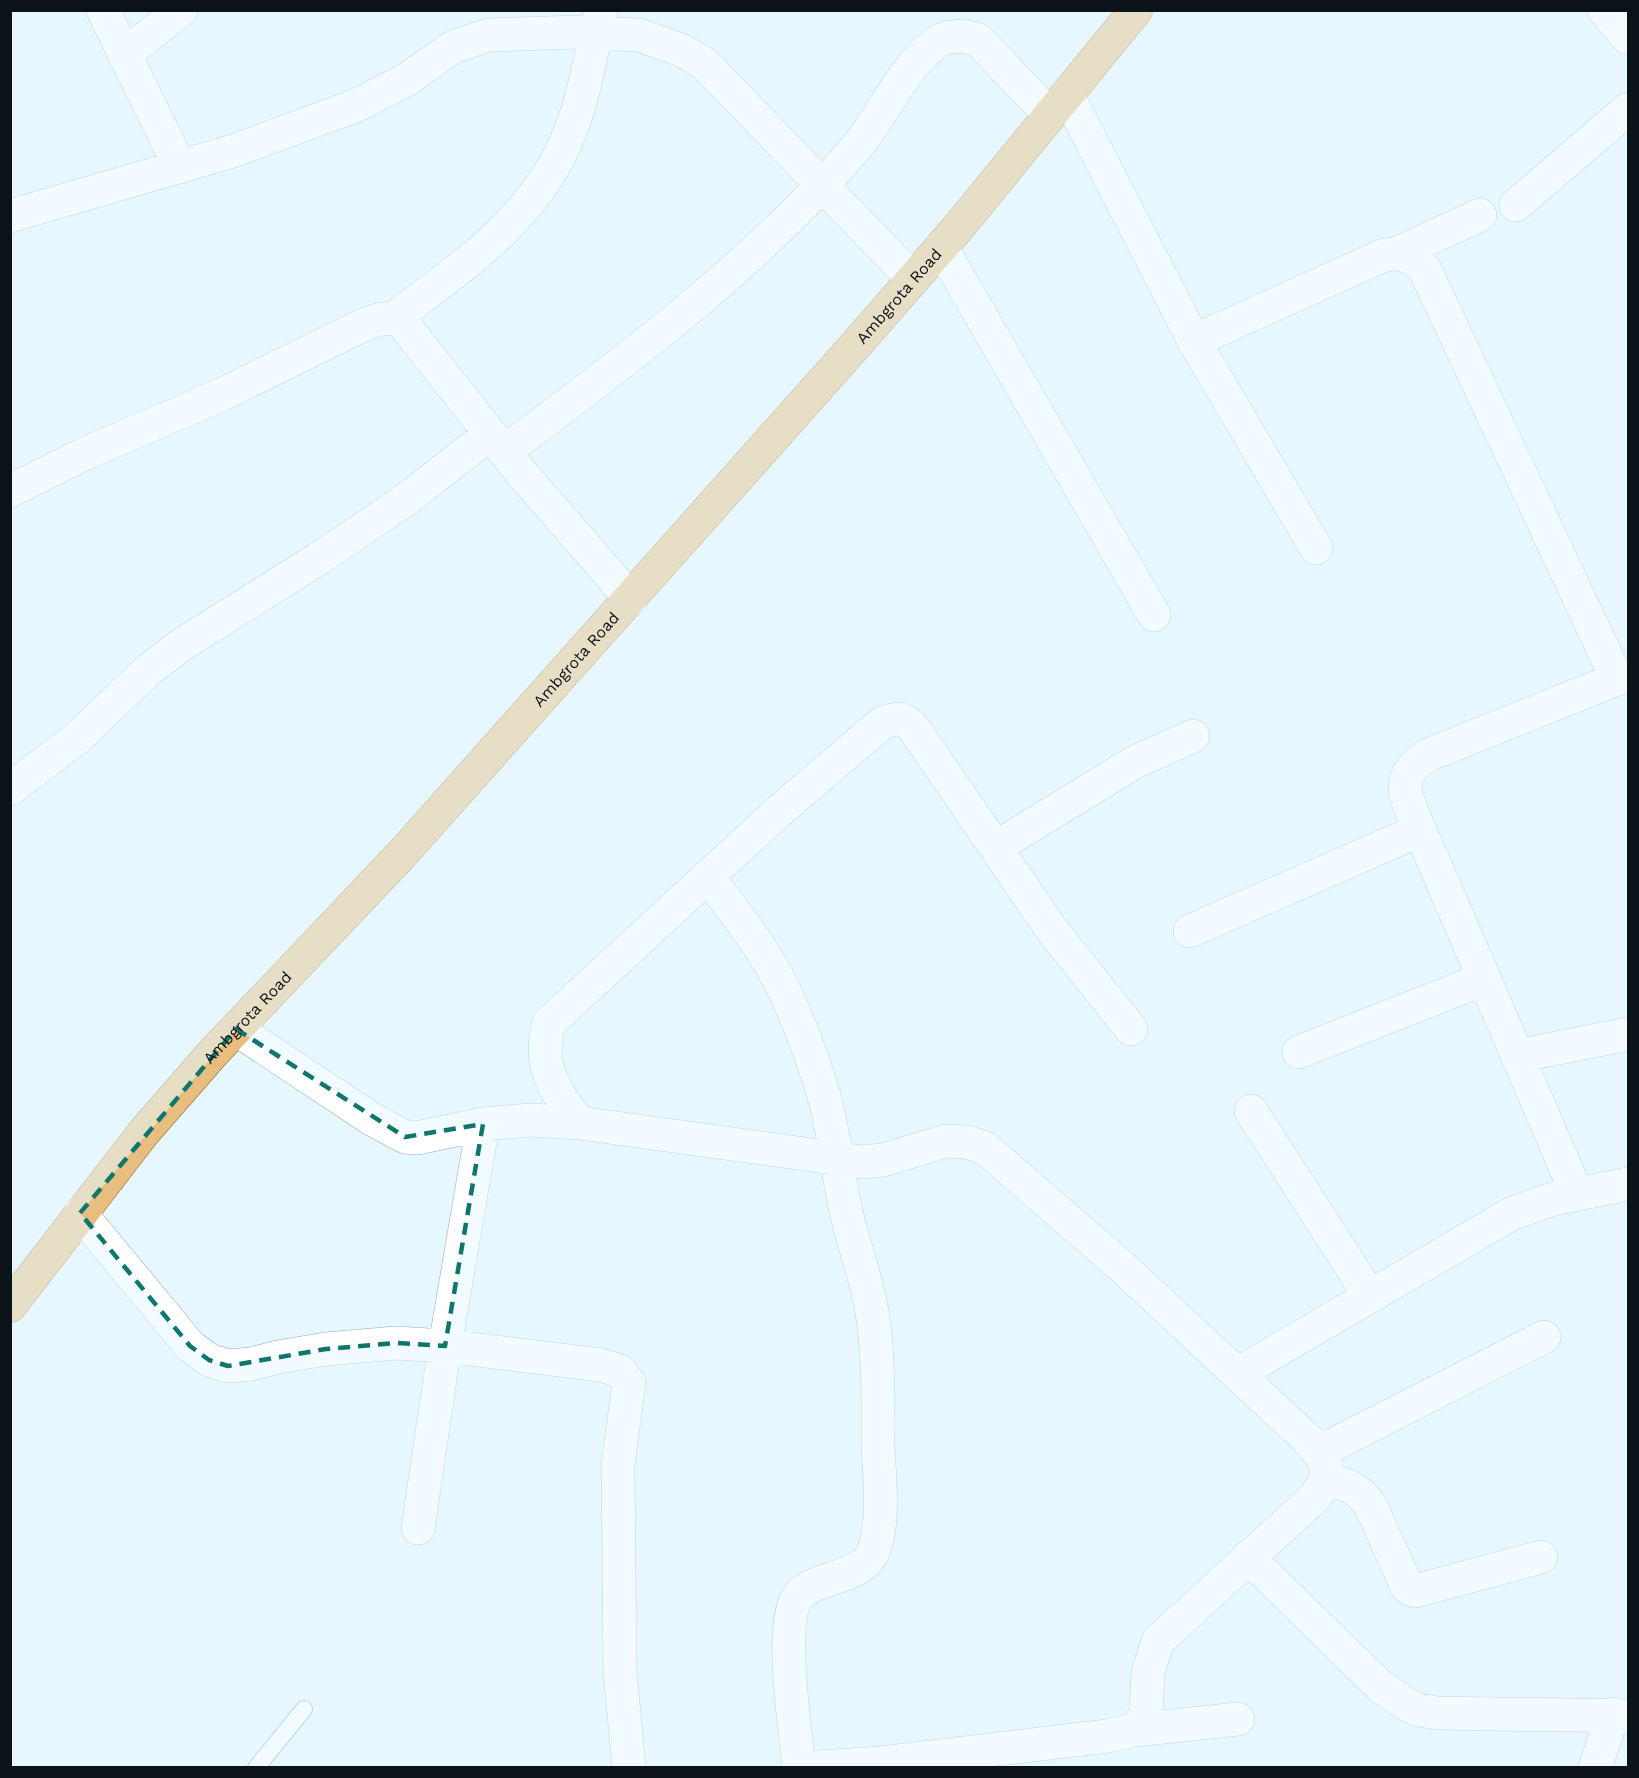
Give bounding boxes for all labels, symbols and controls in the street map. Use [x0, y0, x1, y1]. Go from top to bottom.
street label: Ambgrota Road [852, 244, 945, 347]
street label: Ambgrota Road [529, 608, 623, 710]
street label: Ambgrota Road [199, 967, 295, 1067]

